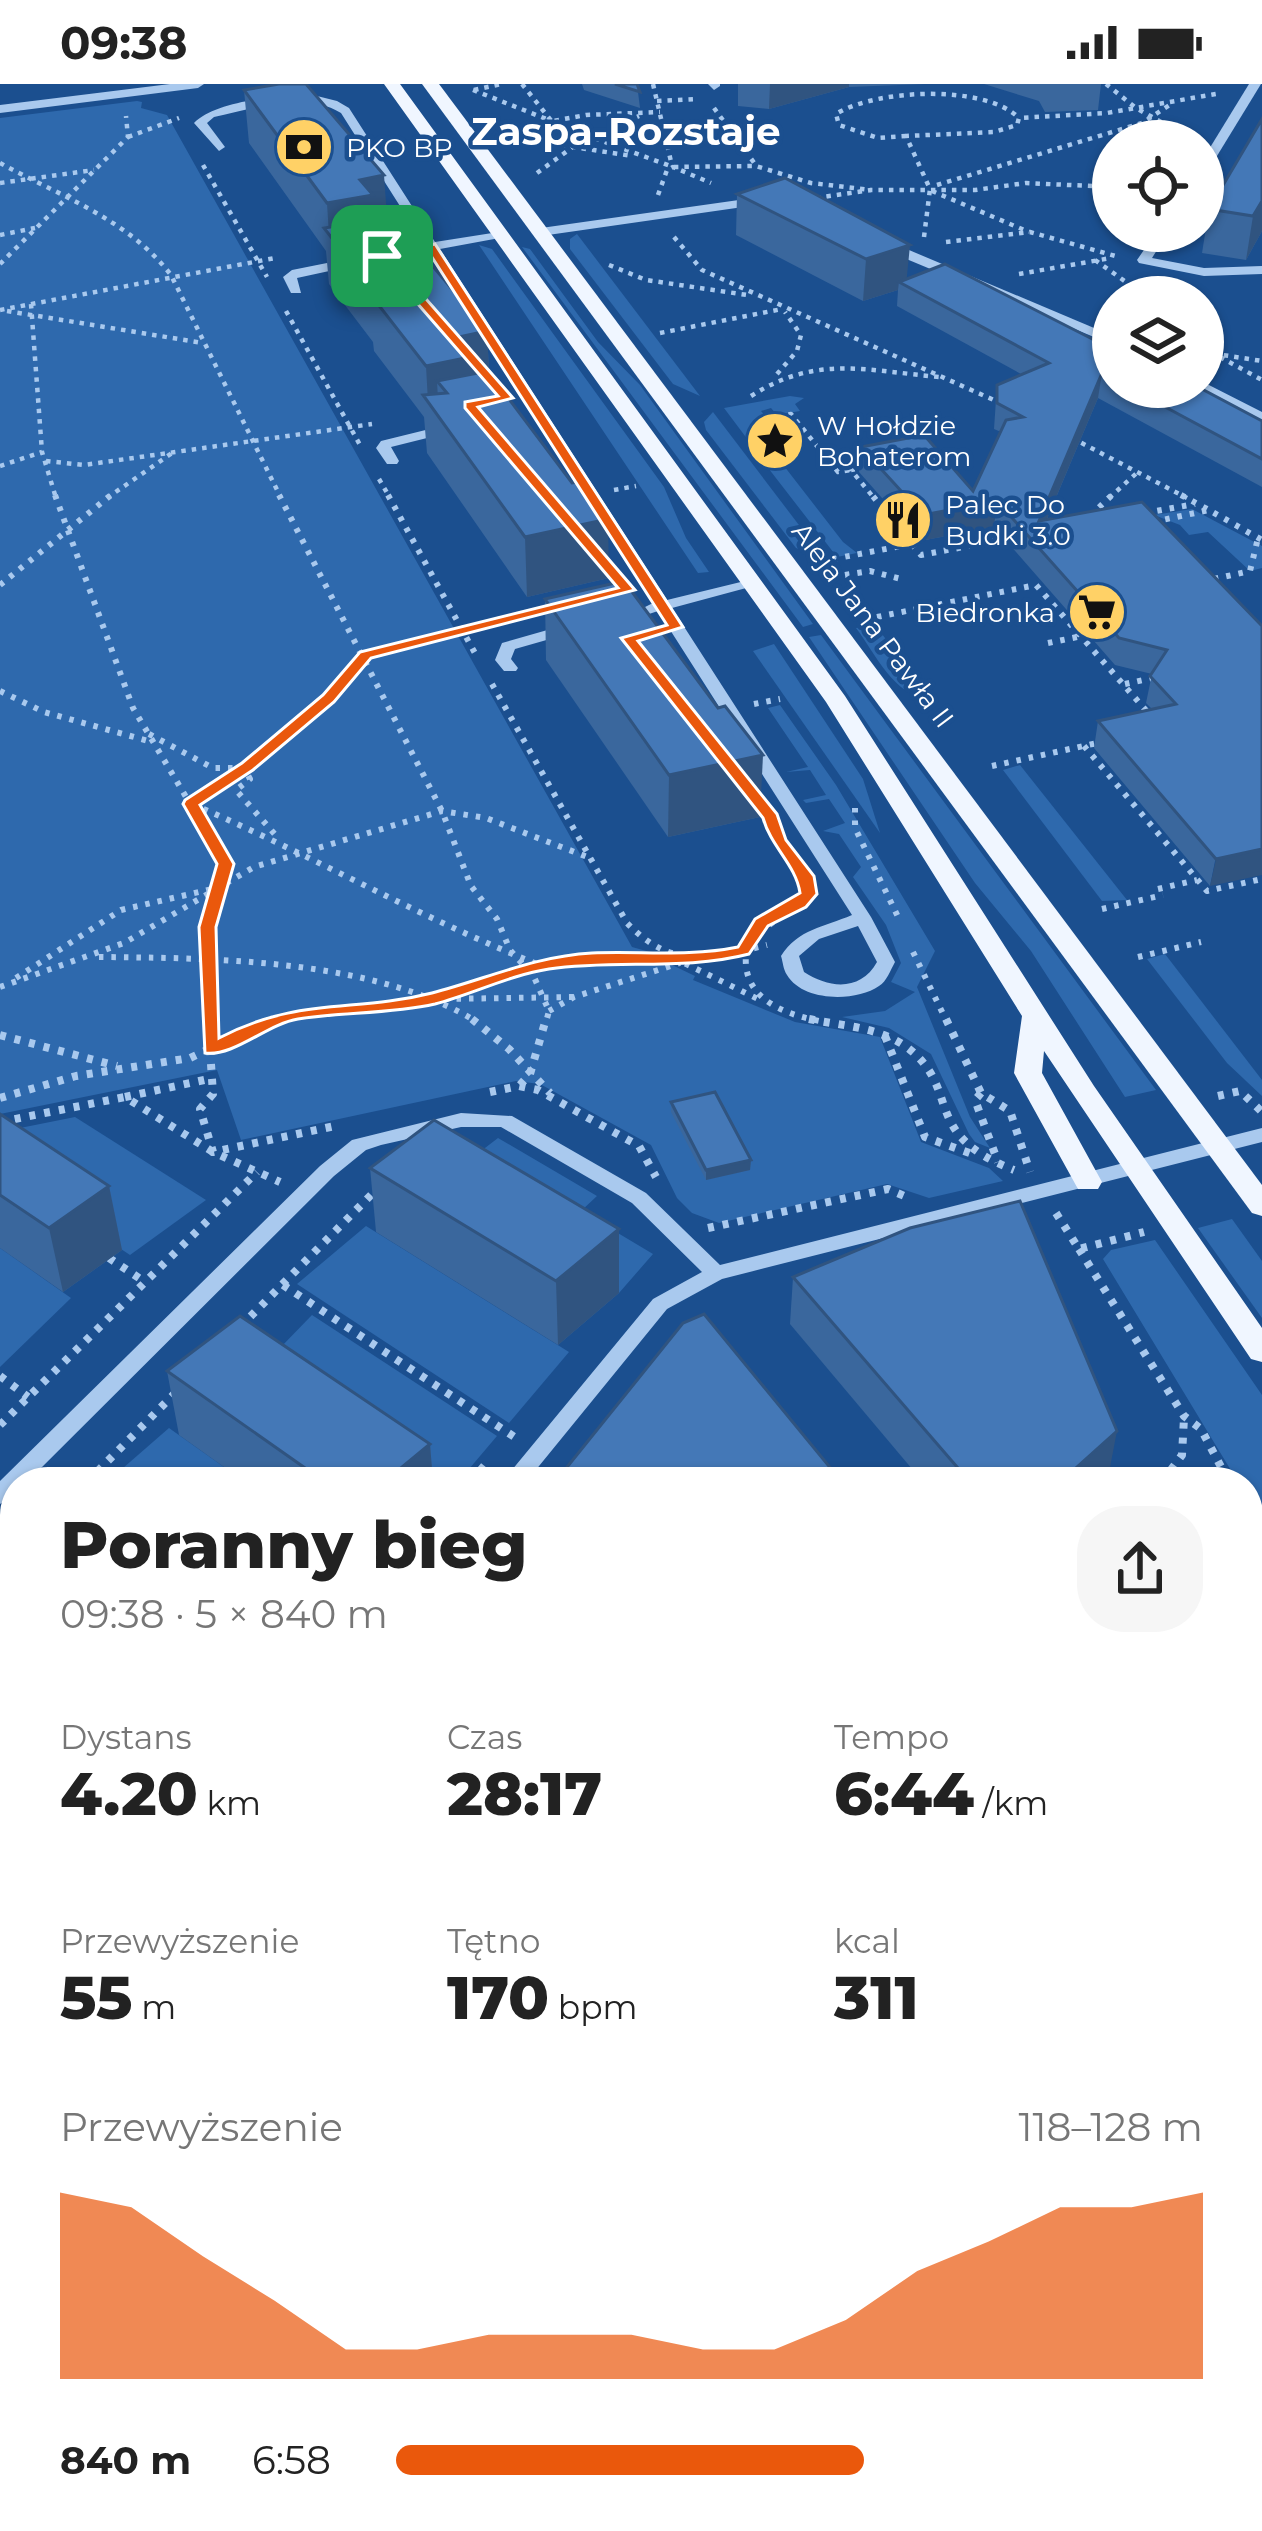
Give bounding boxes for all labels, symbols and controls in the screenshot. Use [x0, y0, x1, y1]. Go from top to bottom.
text: 09:38 [60, 15, 187, 70]
district label: Zaspa-Rozstaje [471, 107, 781, 155]
bank icon: PKO BP [273, 116, 335, 178]
map controls [1092, 120, 1224, 408]
button: locate [1092, 120, 1224, 252]
place label: PKO BP [346, 131, 453, 164]
pin [331, 205, 433, 307]
icon: arrive [349, 223, 415, 289]
button: layers [1092, 276, 1224, 408]
place label: W Hołdzie Bohaterom [817, 409, 971, 473]
place icon: W Hołdzie Bohaterom [744, 410, 806, 472]
place label: Palec Do Budki 3.0 [945, 488, 1071, 552]
restaurant icon: Palec Do Budki 3.0 [872, 489, 934, 551]
street label: Aleja Jana Pawła II [785, 516, 961, 734]
supermarket icon: Biedronka [1066, 581, 1128, 643]
place label: Biedronka [915, 596, 1055, 629]
text: Poranny bieg [60, 1504, 527, 1585]
button: share [1077, 1506, 1203, 1632]
text: 09:38 · 5 × 840 m [60, 1590, 388, 1638]
text: Dystans [60, 1717, 192, 1757]
text: Czas [447, 1717, 522, 1757]
text: Tempo [834, 1717, 949, 1757]
text: 4.20 [60, 1757, 198, 1830]
text: 28:17 [447, 1757, 602, 1830]
text: 6:44 [834, 1757, 974, 1830]
text: km [198, 1783, 261, 1823]
text: /km [974, 1783, 1048, 1823]
text: Przewyższenie [60, 1921, 299, 1961]
text: Tętno [447, 1921, 540, 1961]
text: kcal [834, 1921, 900, 1961]
text: 55 [60, 1961, 133, 2034]
text: 170 [447, 1961, 549, 2034]
text: 311 [834, 1961, 919, 2034]
text: m [133, 1987, 176, 2027]
text: bpm [549, 1987, 638, 2027]
text: Przewyższenie [60, 2103, 343, 2151]
text: 118–128 m [1018, 2103, 1203, 2151]
text: 840 m [60, 2436, 191, 2484]
text: 6:58 [252, 2436, 331, 2484]

